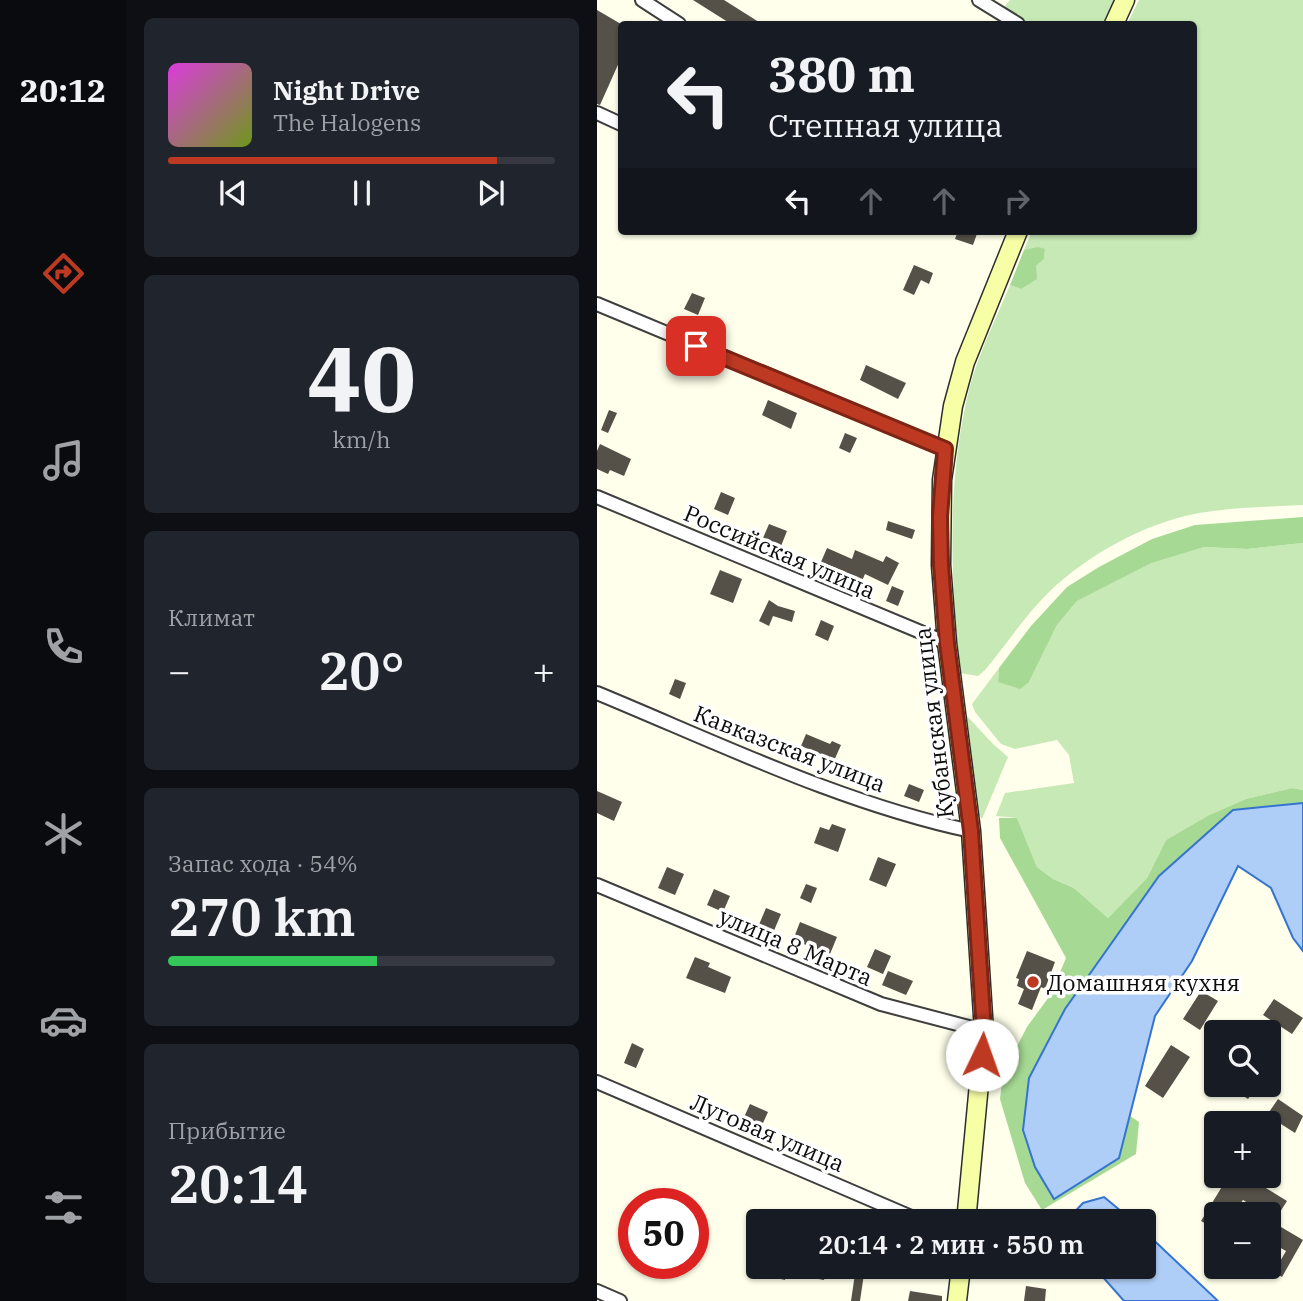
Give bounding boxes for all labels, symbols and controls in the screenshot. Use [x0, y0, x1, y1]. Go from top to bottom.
text: 380 m [768, 42, 915, 105]
icon: left [653, 49, 744, 140]
text: 20:12 [20, 69, 106, 111]
text: Night Drive [273, 73, 420, 107]
text: Степная улица [768, 104, 1003, 146]
text: The Halogens [273, 107, 421, 137]
icon: previous [214, 174, 252, 212]
icon: pause [343, 174, 381, 212]
icon: next [472, 174, 510, 212]
icon: left [779, 182, 817, 220]
icon: ahead [852, 182, 890, 220]
icon: ahead [925, 182, 963, 220]
icon: right [998, 182, 1036, 220]
icon: directions [39, 249, 88, 298]
pin [666, 316, 726, 376]
text: 40 [307, 319, 416, 437]
icon: arrive [677, 327, 715, 365]
text: km/h [332, 424, 391, 454]
icon: music [39, 436, 88, 485]
street label: Российская улица [680, 497, 880, 605]
text: Климат [168, 602, 255, 632]
icon: phone [39, 622, 88, 671]
street label: Кубанская улица [906, 626, 960, 820]
text: 20° [318, 637, 405, 704]
text: − [168, 646, 191, 695]
text: + [532, 646, 555, 695]
street label: Кавказская улица [690, 698, 890, 798]
icon: climate [39, 809, 88, 858]
text: Запас хода · 54% [168, 848, 358, 878]
text: 270 km [168, 883, 356, 950]
street label: улица 8 Марта [715, 900, 877, 992]
place label: Домашняя кухня [1047, 967, 1240, 997]
marker: Домашняя кухня [1025, 974, 1041, 990]
icon: car [39, 996, 88, 1045]
position arrow [945, 1018, 1019, 1092]
map controls [1204, 1020, 1281, 1279]
button: search [1204, 1020, 1281, 1097]
street label: Луговая улица [686, 1086, 850, 1178]
button: + [1204, 1111, 1281, 1188]
text: Прибытие [168, 1115, 286, 1145]
text: 20:14 [168, 1150, 308, 1217]
icon: filters [39, 1183, 88, 1232]
speed limit sign: 50 [618, 1188, 709, 1279]
button: − [1204, 1202, 1281, 1279]
text: 20:14 · 2 мин · 550 m [818, 1227, 1084, 1261]

